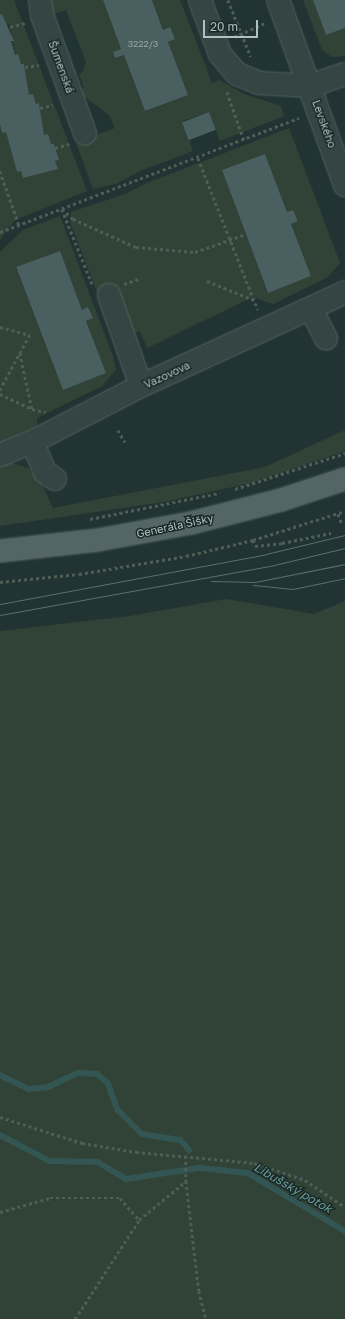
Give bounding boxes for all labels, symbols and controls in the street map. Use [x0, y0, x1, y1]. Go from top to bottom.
scale bar [205, 12, 260, 38]
text: 20 m [210, 19, 238, 34]
street label: Šumenská [45, 39, 77, 95]
house number: 3222/3 [128, 39, 158, 49]
street label: Levského [309, 98, 339, 150]
street label: Vazovova [142, 359, 192, 391]
street label: Generála Šišky [135, 511, 215, 541]
water label: Libušský potok [252, 1160, 334, 1216]

